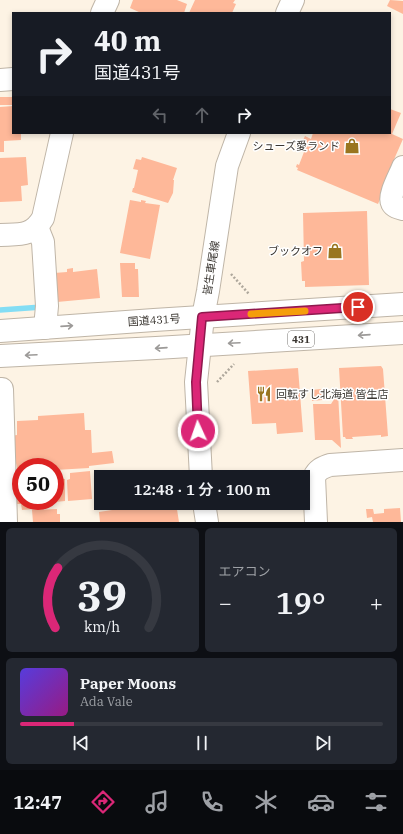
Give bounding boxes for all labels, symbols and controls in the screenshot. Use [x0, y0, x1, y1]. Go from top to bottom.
text: 40 m [94, 22, 161, 59]
icon: right [28, 28, 80, 80]
text: 国道431号 [94, 61, 180, 84]
icon: left [149, 104, 171, 126]
icon: ahead [191, 104, 213, 126]
icon: right [233, 104, 255, 126]
shop icon: シューズ愛ランド [343, 137, 361, 155]
place label: シューズ愛ランド [253, 139, 340, 153]
street label: 皆生車尾線 [200, 240, 222, 296]
shop icon: ブックオフ [326, 242, 344, 260]
place label: ブックオフ [268, 244, 323, 258]
pin [341, 290, 375, 324]
icon: arrive [347, 296, 369, 318]
street label: 国道431号 [127, 311, 181, 329]
one-way arrow [60, 323, 73, 330]
road number: 431 [288, 331, 314, 347]
one-way arrow [358, 332, 371, 339]
one-way arrow [228, 340, 241, 347]
one-way arrow [155, 344, 168, 351]
one-way arrow [25, 351, 38, 359]
restaurant icon: 回転すし北海道 皆生店 [255, 385, 273, 403]
place label: 回転すし北海道 皆生店 [276, 387, 389, 401]
position arrow [177, 410, 219, 452]
speed limit sign: 50 [12, 458, 64, 510]
text: 12:48 · 1 分 · 100 m [133, 480, 271, 499]
text: エアコン [219, 563, 271, 580]
text: 39 [77, 568, 127, 622]
text: 19° [276, 583, 326, 622]
text: − [219, 588, 232, 617]
text: + [370, 588, 383, 617]
text: km/h [84, 617, 120, 636]
text: Paper Moons [80, 674, 176, 693]
text: Ada Vale [80, 693, 133, 710]
icon: previous [70, 732, 92, 754]
icon: pause [191, 732, 213, 754]
icon: next [312, 732, 334, 754]
icon: directions [89, 788, 117, 816]
icon: music [143, 788, 171, 816]
icon: phone [198, 788, 226, 816]
icon: climate [252, 788, 280, 816]
icon: car [307, 788, 335, 816]
icon: filters [362, 788, 390, 816]
text: 12:47 [13, 791, 62, 814]

